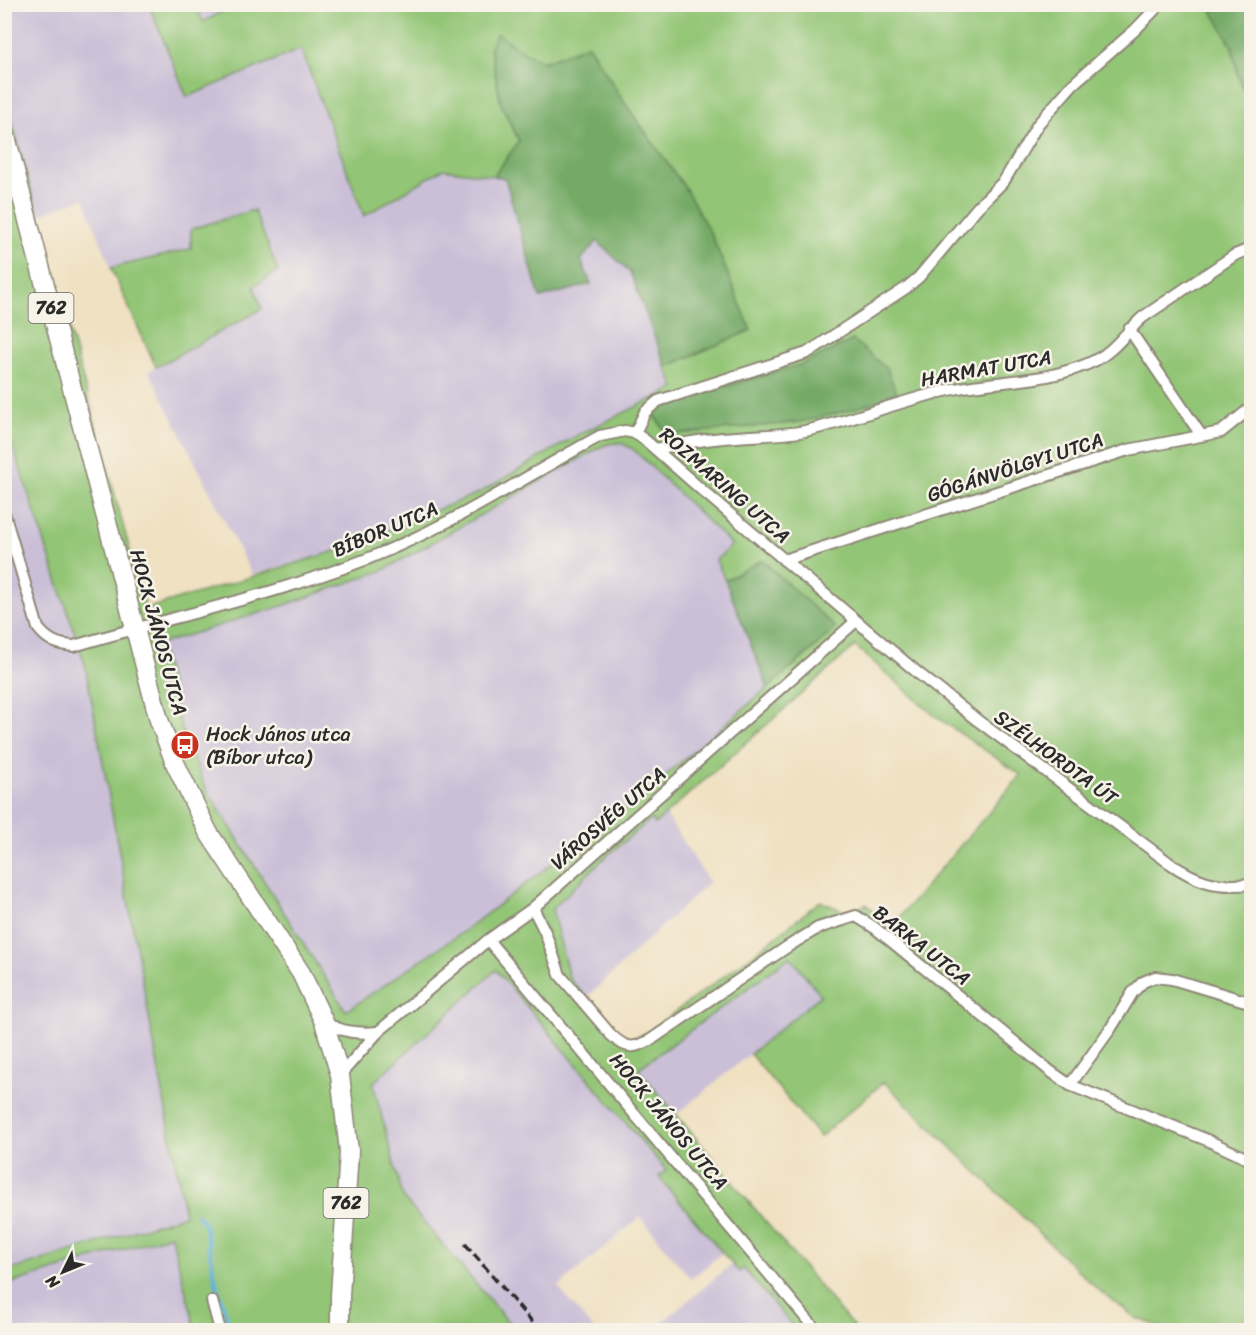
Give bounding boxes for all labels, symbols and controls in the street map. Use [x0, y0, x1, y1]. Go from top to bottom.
road number: 762 [28, 293, 74, 323]
street label: HARMAT UTCA [918, 340, 1054, 397]
street label: ROZMARING UTCA [651, 418, 798, 553]
street label: GÓGÁNVÖLGYI UTCA [922, 422, 1108, 512]
street label: BÍBOR UTCA [327, 491, 444, 567]
street label: HOCK JÁNOS UTCA [119, 545, 198, 719]
street label: SZÉLHORDTA ÚT [986, 700, 1126, 815]
place label: Hock János utca (Bíbor utca) [206, 717, 350, 775]
bus stop icon: Hock János utca (Bíbor utca) [169, 729, 201, 761]
street label: VÁROSVÉG UTCA [542, 758, 674, 879]
street label: BARKA UTCA [865, 896, 978, 995]
street label: HOCK JÁNOS UTCA [600, 1045, 737, 1198]
road number: 762 [324, 1188, 368, 1218]
north arrow [33, 1242, 93, 1302]
text: N [37, 1267, 67, 1297]

